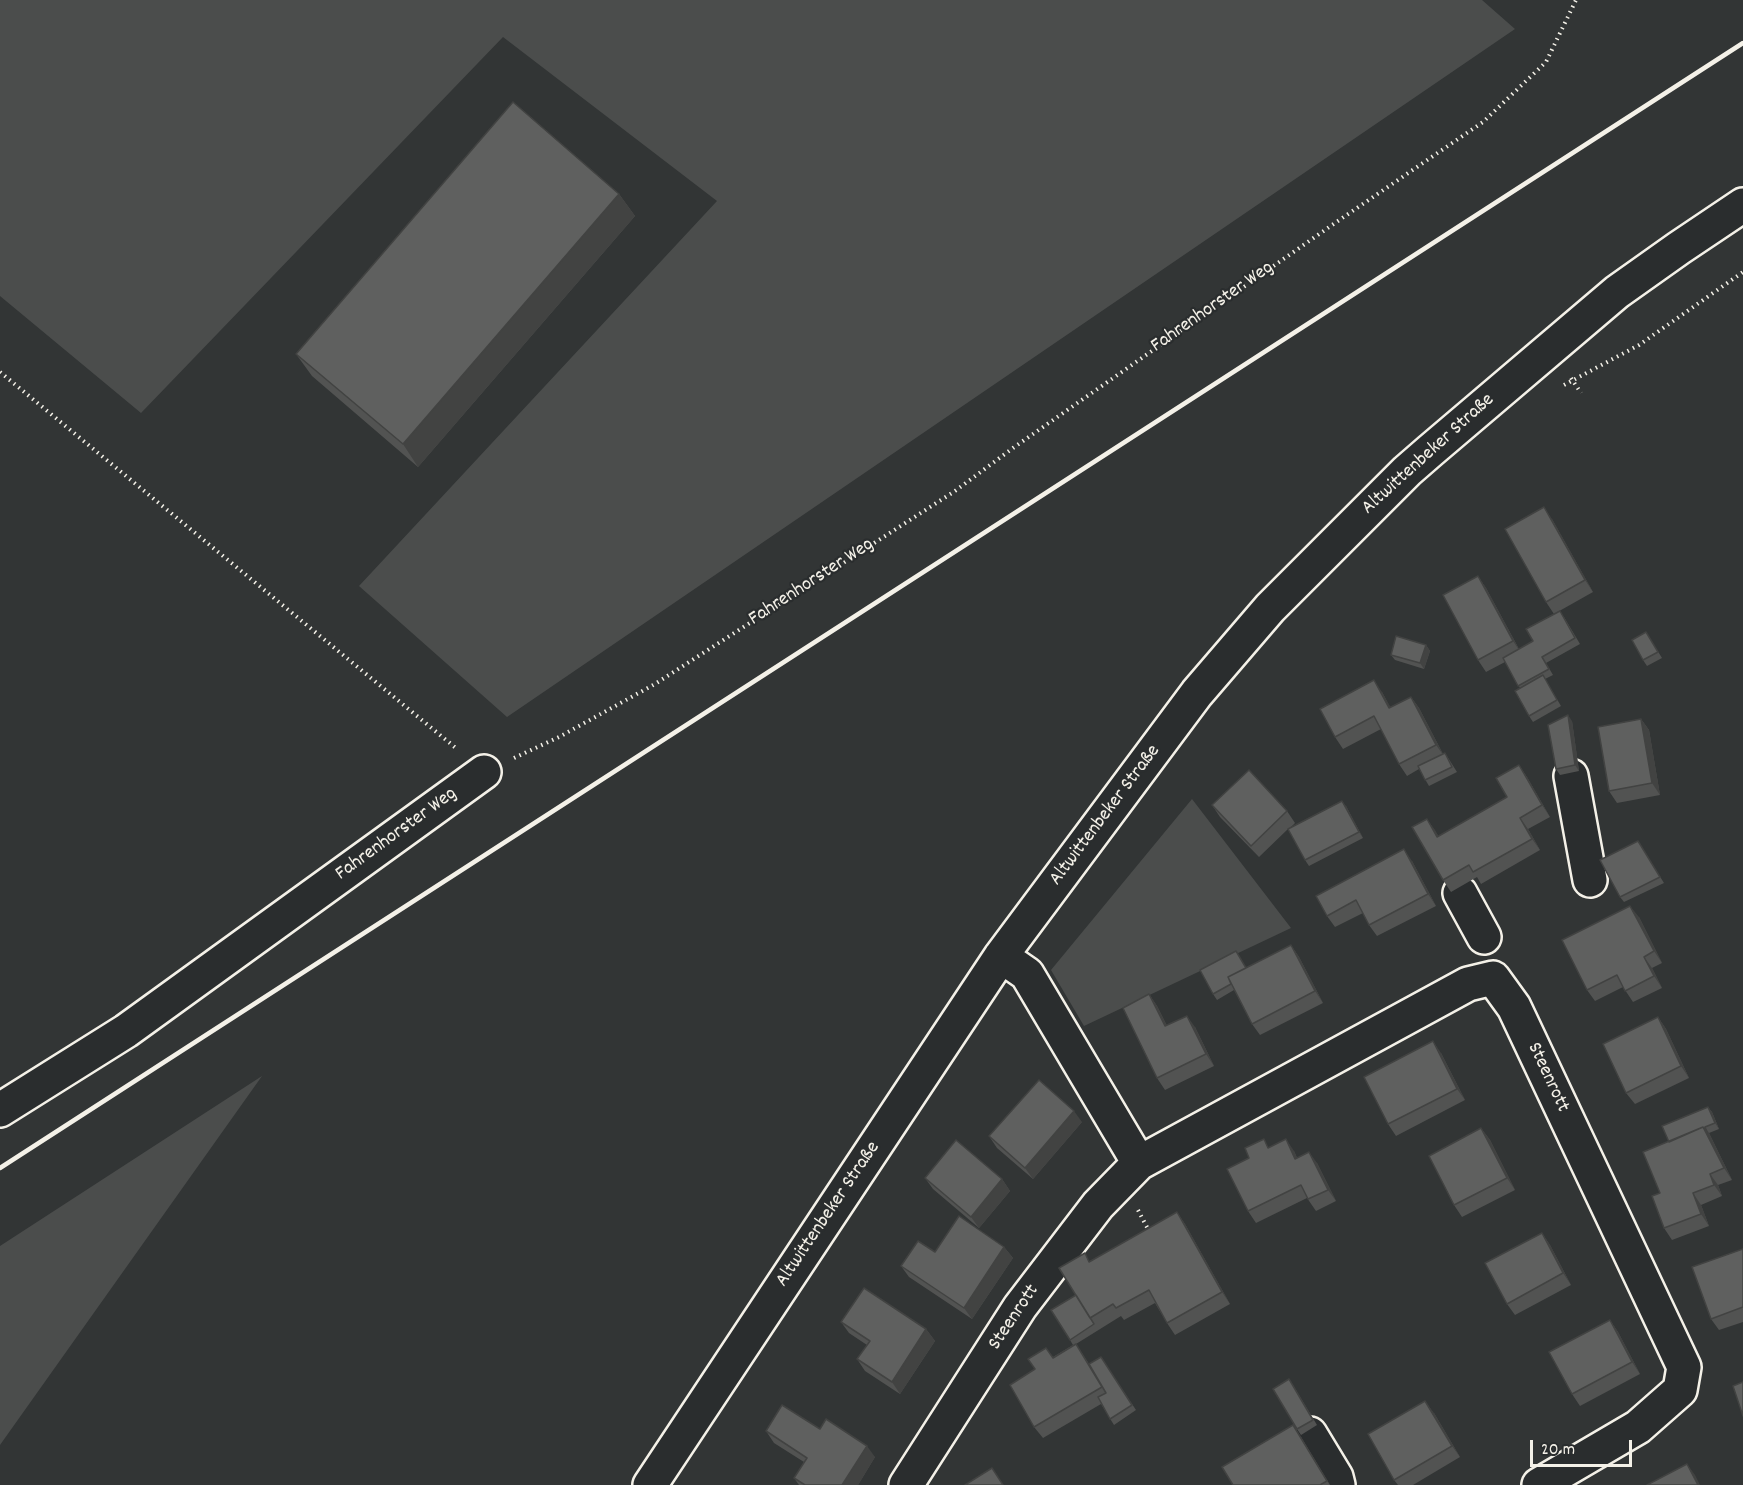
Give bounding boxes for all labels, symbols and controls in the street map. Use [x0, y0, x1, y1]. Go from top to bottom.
street label: Fahrenhorster Weg [1147, 257, 1279, 359]
street label: Altwittenbeker Straße [1358, 389, 1500, 521]
street label: Fahrenhorster Weg [745, 534, 879, 632]
street label: Altwittenbeker Straße [1045, 741, 1167, 891]
street label: Fahrenhorster Weg [332, 783, 462, 887]
street label: Steenrott [1520, 1039, 1574, 1117]
street label: Altwittenbeker Straße [771, 1138, 887, 1292]
street label: Steenrott [984, 1281, 1046, 1355]
scale bar [1533, 1428, 1635, 1466]
text: 20 m [1541, 1438, 1575, 1463]

